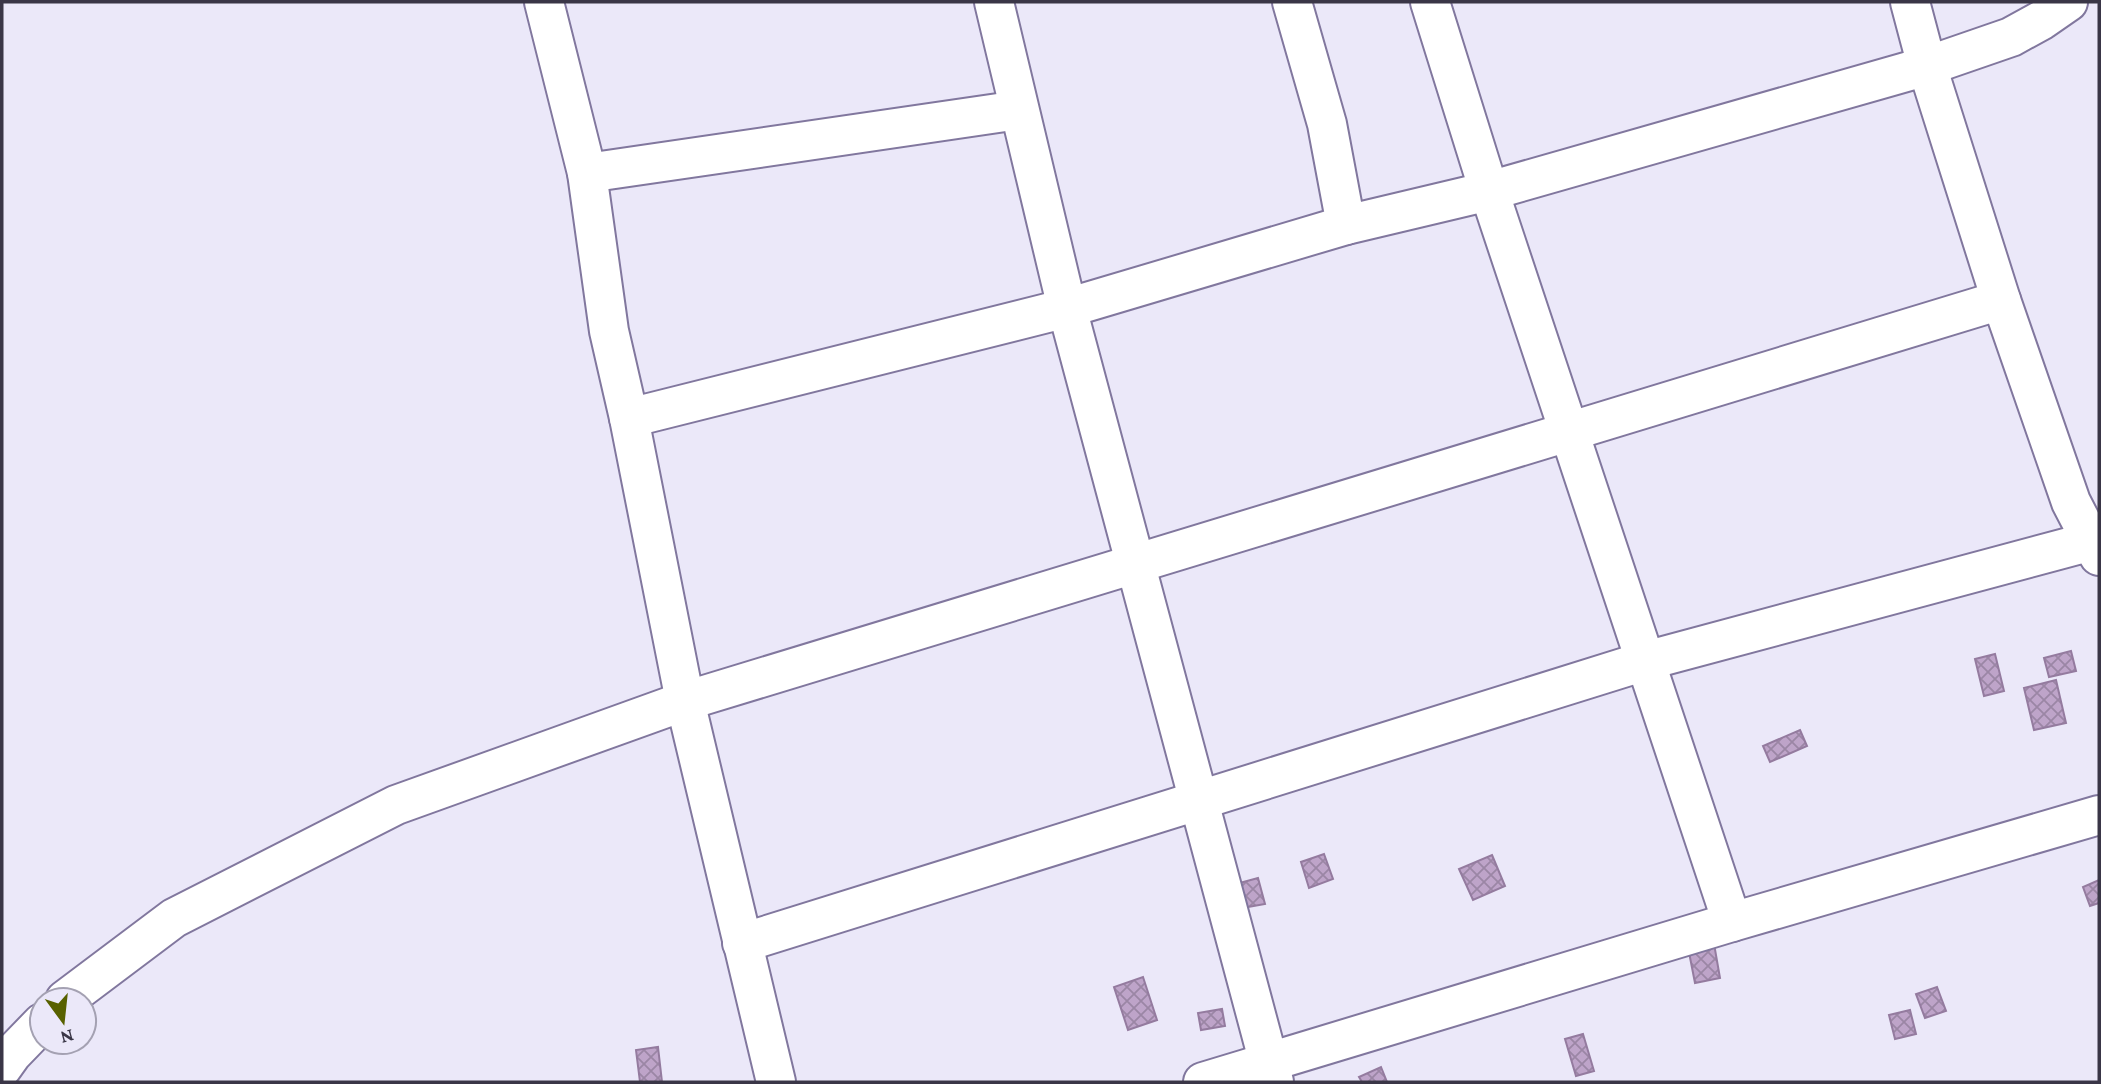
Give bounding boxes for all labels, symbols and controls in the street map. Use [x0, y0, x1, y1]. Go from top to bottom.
north arrow [28, 986, 98, 1056]
text: N [58, 1025, 76, 1049]

